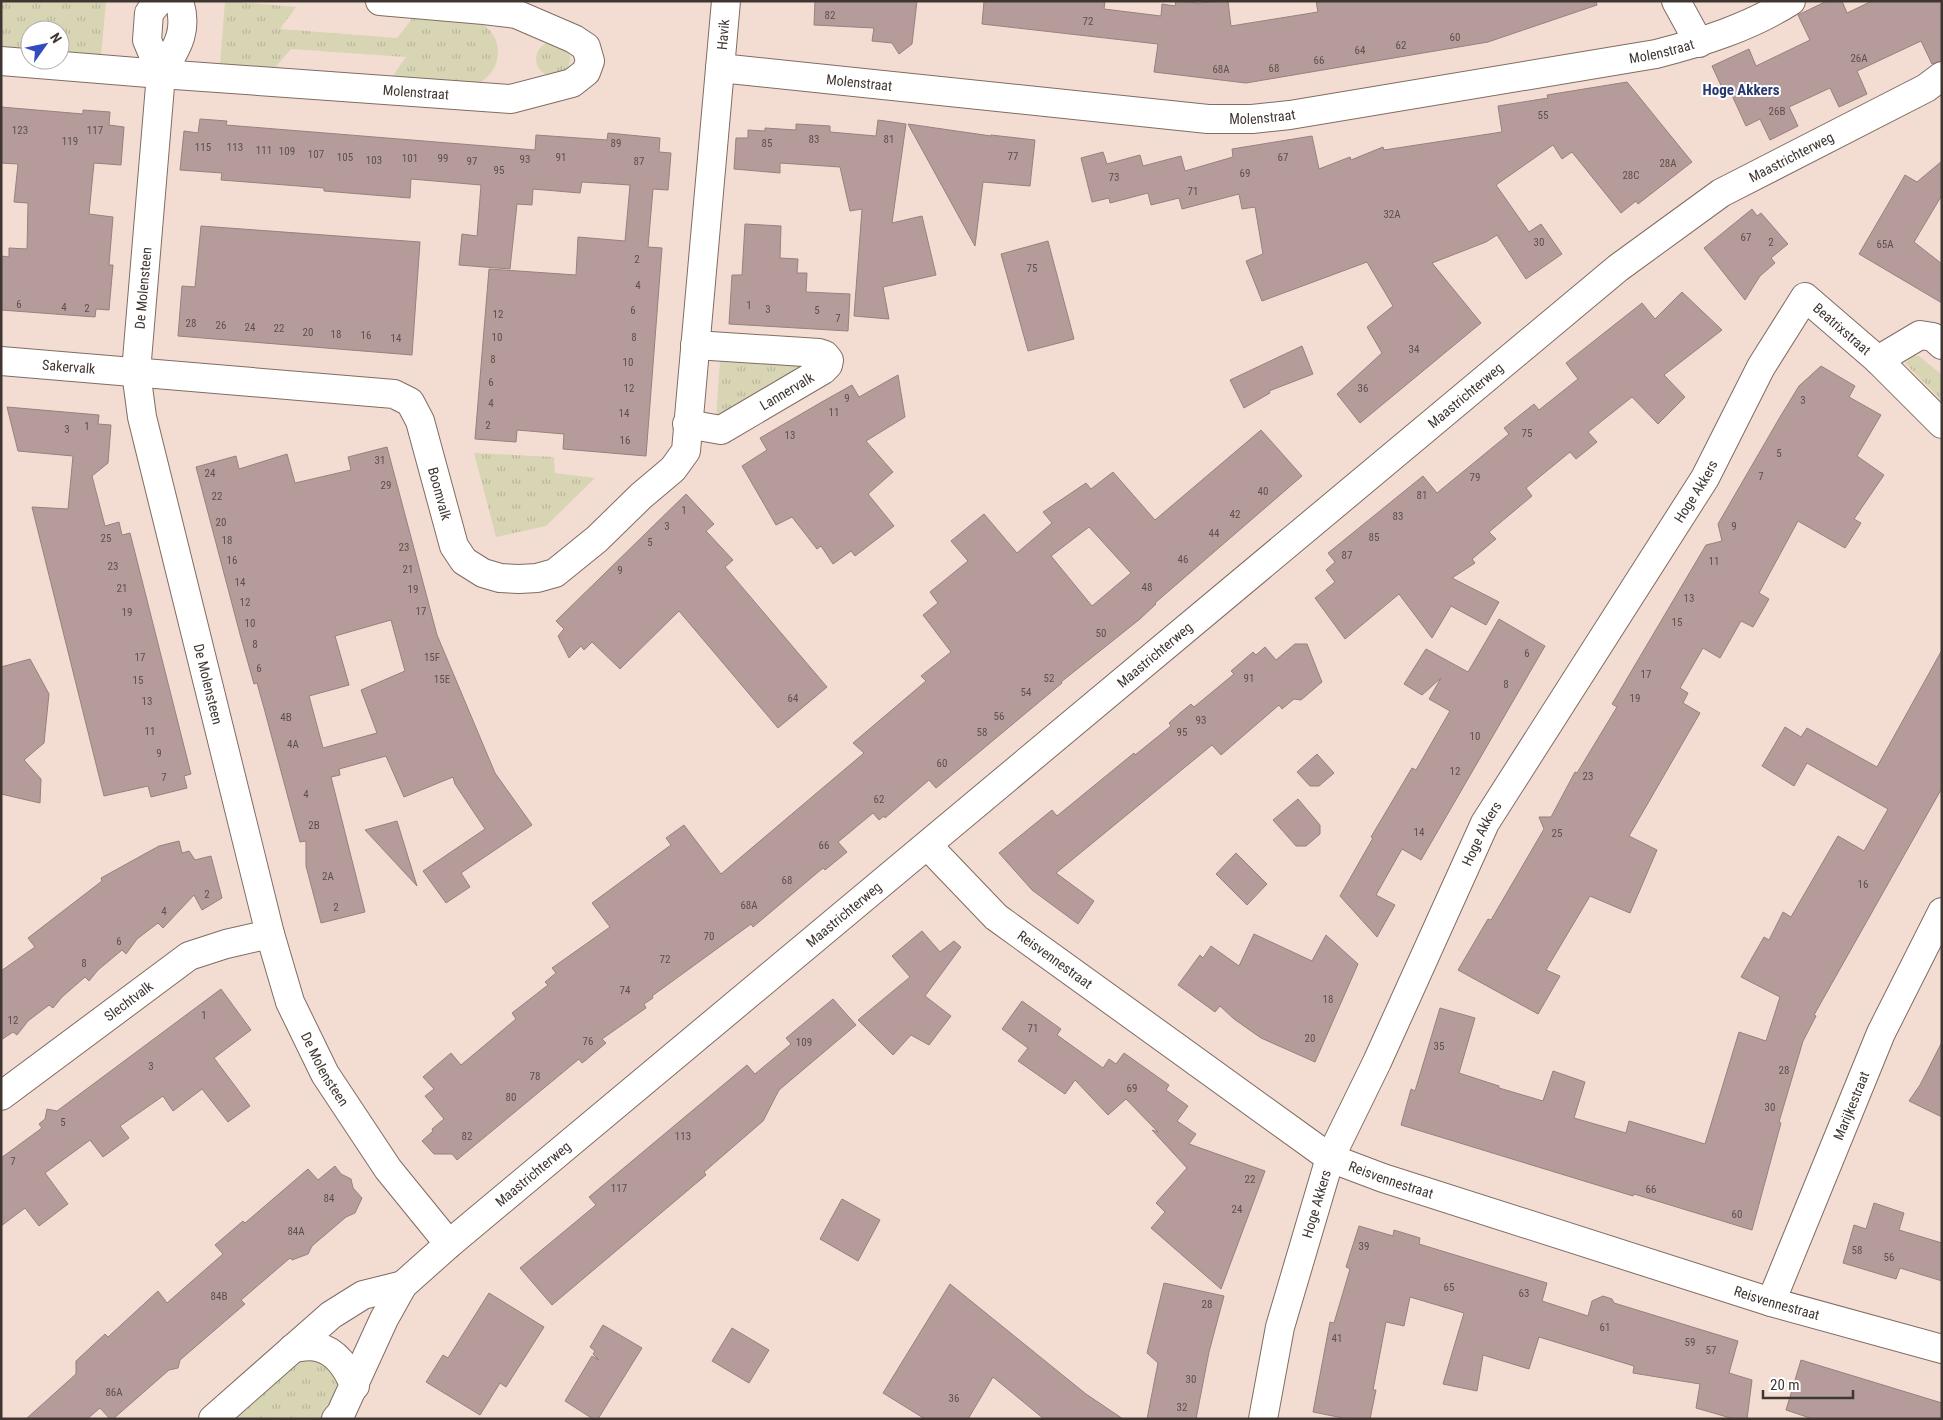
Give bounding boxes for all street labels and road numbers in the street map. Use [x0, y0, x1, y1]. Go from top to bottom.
street label: Havik [714, 18, 732, 51]
street label: Molenstraat [1628, 36, 1696, 66]
street label: Molenstraat [825, 71, 893, 94]
street label: Molenstraat [382, 82, 449, 103]
street label: Molenstraat [1229, 106, 1297, 127]
street label: Maastrichterweg [1746, 129, 1836, 185]
street label: De Molensteen [131, 246, 155, 330]
street label: Beatrixstraat [1810, 300, 1874, 358]
street label: Sakervalk [42, 356, 97, 377]
street label: Maastrichterweg [1425, 359, 1506, 431]
street label: Lannervalk [757, 369, 817, 413]
street label: Hoge Akkers [1671, 457, 1721, 525]
street label: Boomvalk [425, 465, 455, 523]
street label: Maastrichterweg [1114, 619, 1195, 691]
street label: De Molensteen [190, 642, 226, 726]
street label: Hoge Akkers [1459, 798, 1505, 868]
street label: Maastrichterweg [803, 878, 885, 950]
street label: Reisvennestraat [1014, 927, 1095, 992]
street label: Slechtvalk [101, 977, 157, 1024]
street label: De Molensteen [298, 1030, 352, 1109]
street label: Marijkestraat [1830, 1069, 1872, 1142]
street label: Maastrichterweg [492, 1138, 574, 1210]
street label: Reisvennestraat [1346, 1158, 1435, 1202]
street label: Hoge Akkers [1299, 1168, 1334, 1240]
street label: Reisvennestraat [1732, 1283, 1821, 1323]

